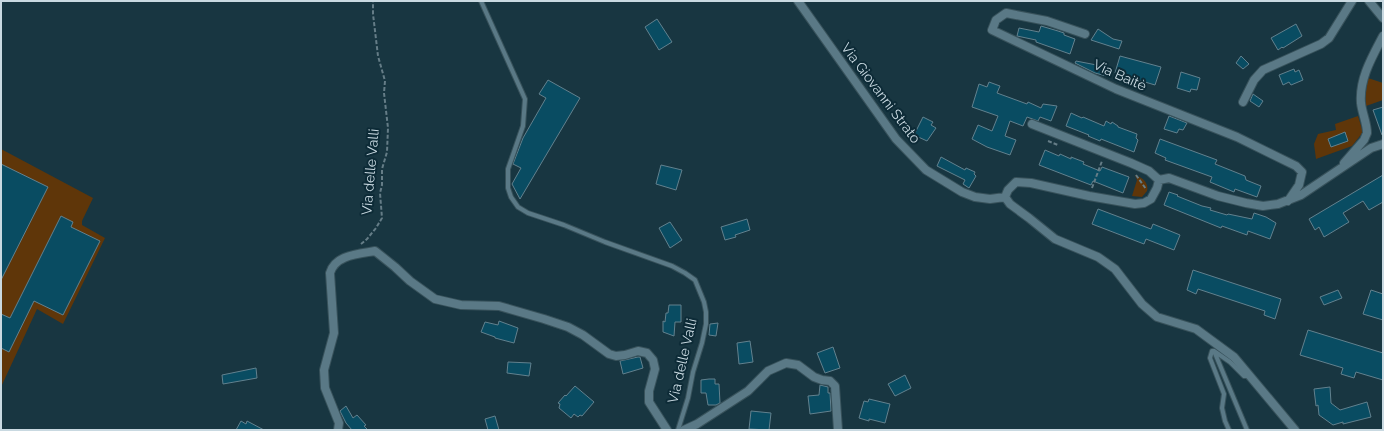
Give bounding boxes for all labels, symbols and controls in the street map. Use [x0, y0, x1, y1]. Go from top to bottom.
street label: Via Giovanni Strato [838, 40, 924, 146]
street label: Via Baitè [1091, 56, 1149, 94]
street label: Via delle Valli [358, 128, 382, 216]
street label: Via delle Valli [664, 317, 700, 405]

